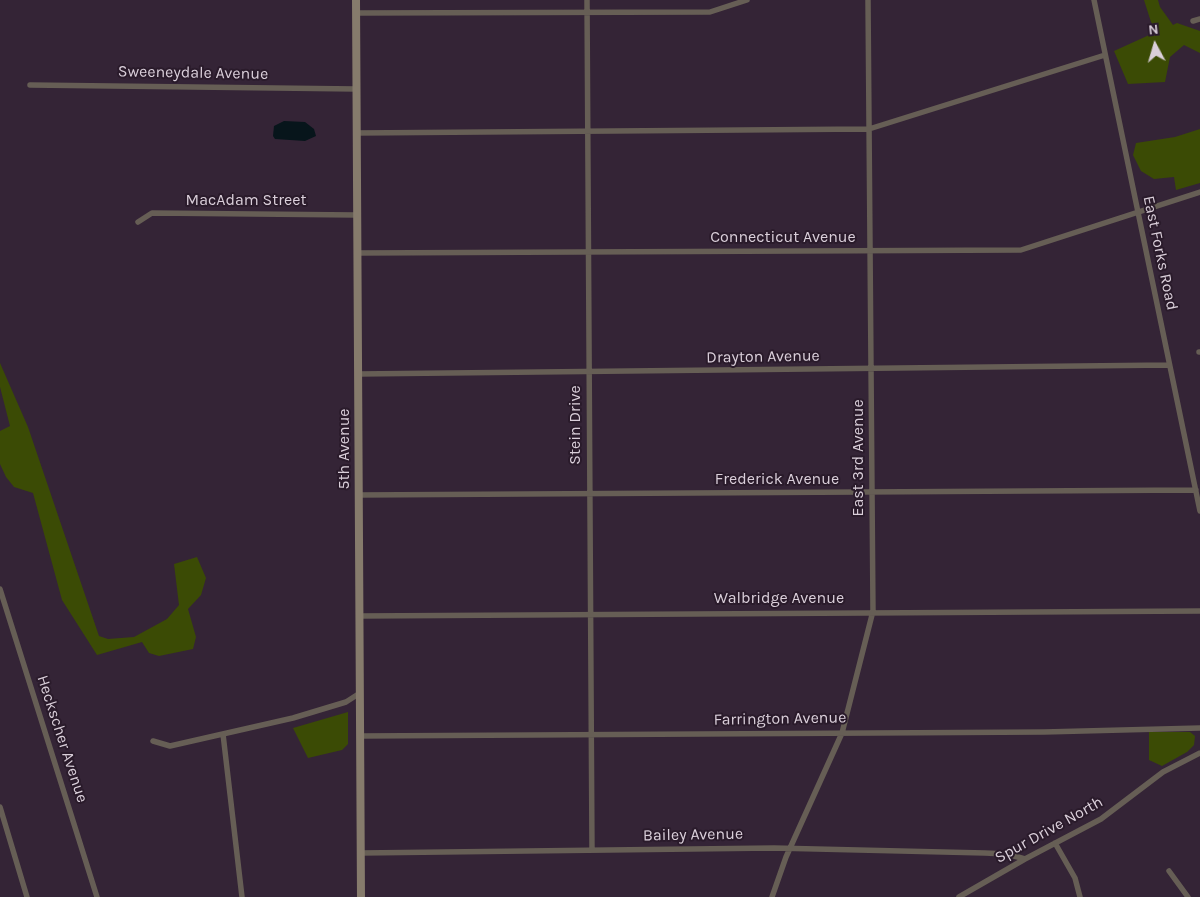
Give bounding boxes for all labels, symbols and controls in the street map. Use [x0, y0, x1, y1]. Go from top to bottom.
north arrow [1130, 20, 1180, 70]
text: N [1147, 21, 1159, 39]
street label: Sweeneydale Avenue [118, 62, 268, 84]
street label: MacAdam Street [186, 190, 306, 210]
street label: East Forks Road [1138, 194, 1182, 312]
street label: Connecticut Avenue [710, 227, 856, 247]
street label: Drayton Avenue [706, 346, 820, 368]
street label: Stein Drive [565, 385, 585, 465]
street label: East 3rd Avenue [848, 399, 868, 517]
street label: 5th Avenue [334, 408, 354, 490]
street label: Frederick Avenue [715, 469, 839, 489]
street label: Walbridge Avenue [714, 588, 844, 608]
street label: Heckscher Avenue [32, 673, 92, 805]
street label: Farrington Avenue [713, 708, 847, 730]
street label: Spur Drive North [992, 792, 1106, 868]
street label: Bailey Avenue [643, 825, 743, 845]

